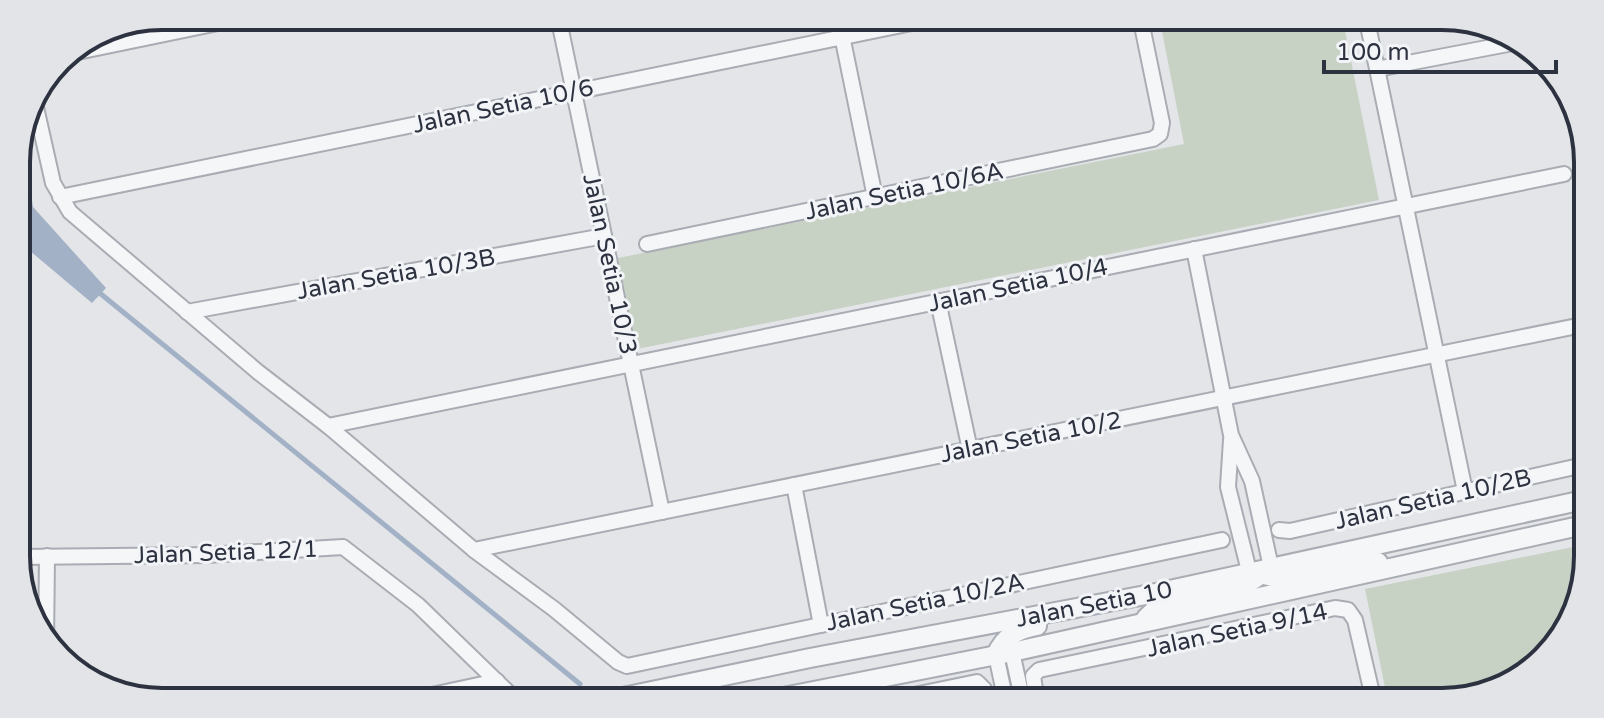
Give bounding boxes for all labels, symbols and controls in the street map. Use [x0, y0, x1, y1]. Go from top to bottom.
scale bar [1324, 24, 1556, 74]
text: 100 m [1336, 38, 1410, 67]
street label: Jalan Setia 10/6 [410, 73, 596, 140]
street label: Jalan Setia 10/6A [802, 156, 1006, 227]
street label: Jalan Setia 10/3 [576, 171, 643, 357]
street label: Jalan Setia 10/3B [295, 243, 497, 306]
street label: Jalan Setia 10/4 [926, 252, 1110, 319]
street label: Jalan Setia 10/2 [938, 406, 1124, 469]
street label: Jalan Setia 10/2B [1332, 463, 1534, 536]
street label: Jalan Setia 12/1 [134, 535, 319, 570]
street label: Jalan Setia 10/2A [823, 567, 1027, 638]
street label: Jalan Setia 10 [1014, 575, 1175, 634]
street label: Jalan Setia 9/14 [1144, 597, 1330, 664]

